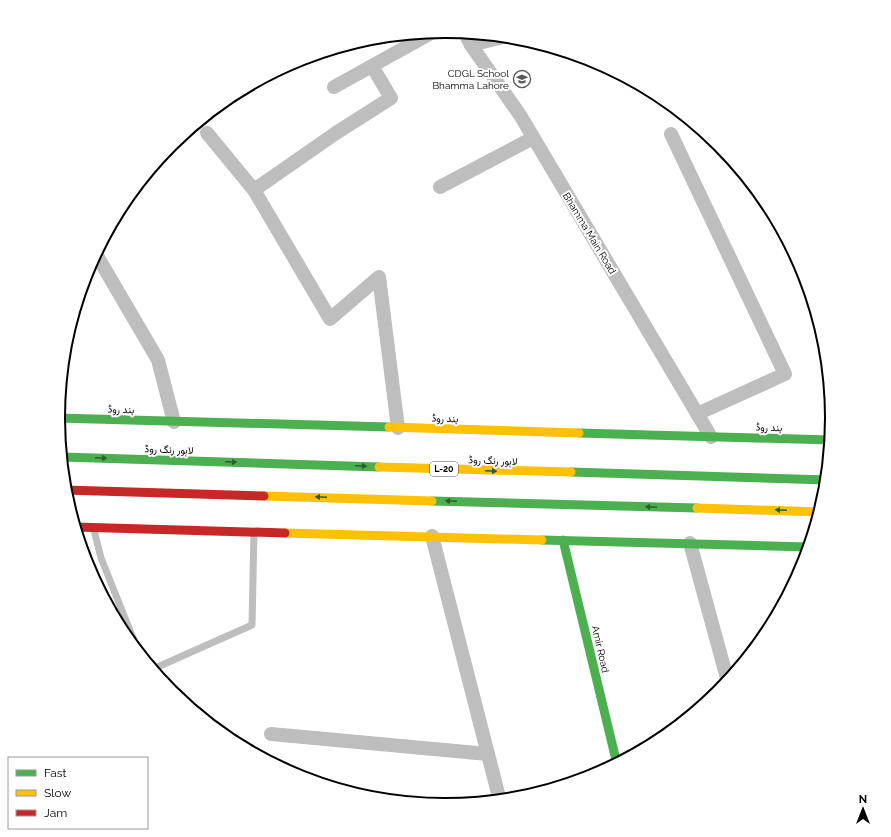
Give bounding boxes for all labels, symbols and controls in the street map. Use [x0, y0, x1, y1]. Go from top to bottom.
place label: CDGL School Bhamma Lahore [432, 68, 509, 91]
school or university icon: CDGL School Bhamma Lahore [512, 69, 532, 89]
street label: Bhamma Main Road [561, 191, 618, 276]
street label: بند روڈ [107, 404, 135, 416]
street label: بند روڈ [431, 413, 459, 425]
street label: بند روڈ [755, 422, 783, 434]
street label: لاہور رنگ روڈ [144, 443, 194, 457]
street label: لاہور رنگ روڈ [468, 454, 518, 468]
one-way arrow [95, 455, 108, 461]
one-way arrow [225, 459, 238, 465]
road number: L-20 [430, 462, 458, 476]
one-way arrow [355, 463, 367, 470]
one-way arrow [485, 467, 497, 474]
one-way arrow [315, 494, 327, 501]
one-way arrow [444, 498, 457, 504]
one-way arrow [645, 503, 657, 510]
one-way arrow [775, 507, 787, 514]
street label: Amir Road [590, 625, 611, 674]
legend [8, 757, 148, 829]
text: Fast [44, 766, 67, 780]
text: Slow [44, 786, 71, 800]
north arrow [843, 789, 883, 829]
text: N [859, 793, 867, 806]
text: Jam [44, 806, 67, 820]

